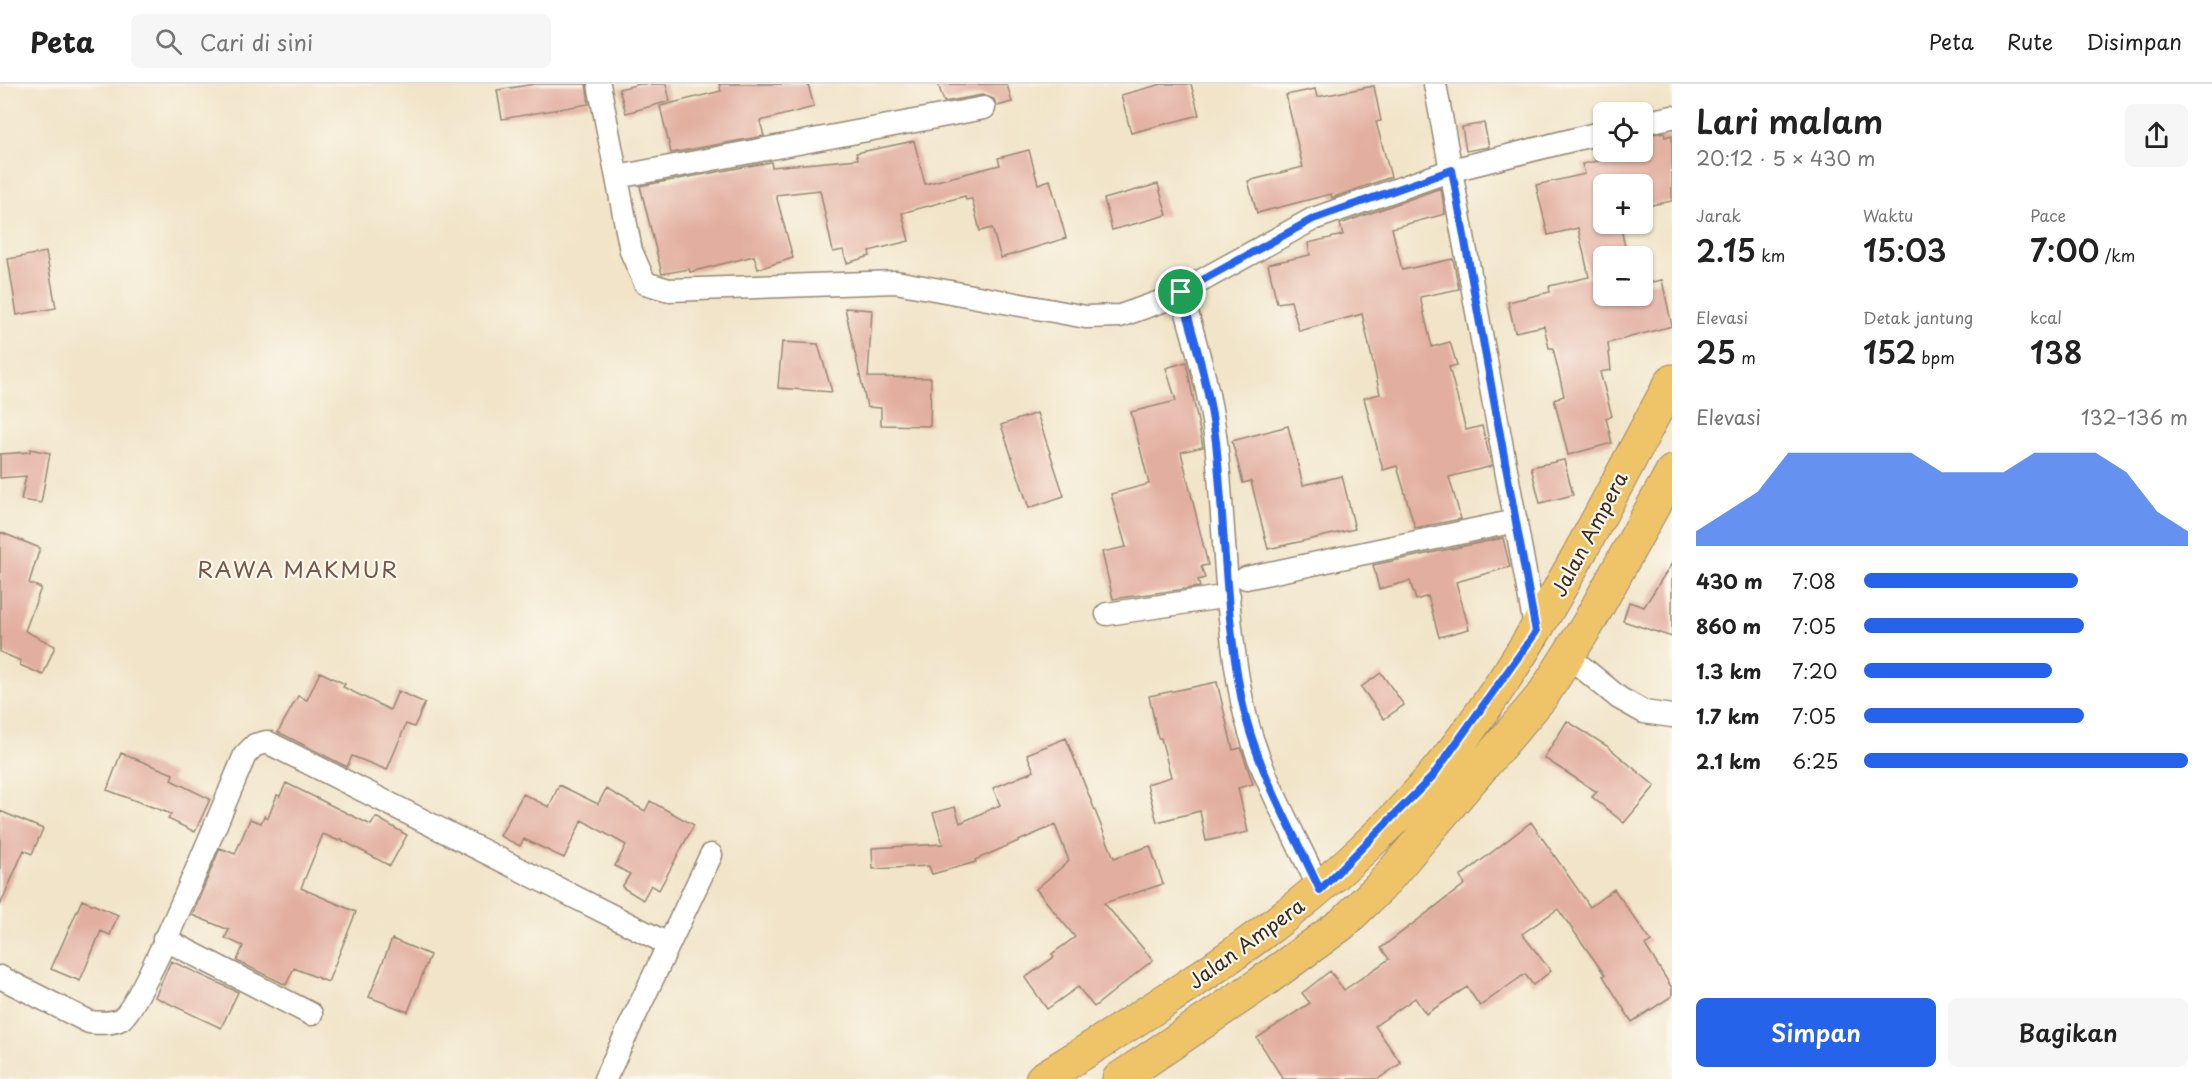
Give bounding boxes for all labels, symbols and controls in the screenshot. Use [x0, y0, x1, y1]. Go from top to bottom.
search box [131, 14, 551, 68]
text: Peta [30, 20, 95, 63]
icon: search [152, 25, 185, 58]
text: Cari di sini [200, 25, 313, 58]
text: Peta [1929, 25, 1974, 57]
text: Rute [2007, 25, 2053, 57]
text: Disimpan [2086, 25, 2182, 57]
text: Lari malam [1696, 95, 1883, 145]
map controls [1593, 102, 1653, 306]
button: locate [1593, 102, 1653, 162]
button: share [2125, 104, 2188, 167]
text: 20:12 · 5 × 430 m [1696, 143, 1875, 173]
button: + [1593, 174, 1653, 234]
text: Jarak [1696, 203, 1741, 227]
text: Waktu [1863, 203, 1913, 227]
text: Pace [2030, 203, 2066, 227]
text: 2.15 [1696, 227, 1756, 272]
text: 15:03 [1863, 227, 1946, 272]
text: 7:00 [2030, 227, 2100, 272]
text: km [1756, 243, 1785, 267]
text: /km [2100, 243, 2135, 267]
button: − [1593, 246, 1653, 306]
pin [1155, 266, 1206, 317]
icon: arrive [1164, 275, 1197, 308]
text: Elevasi [1696, 305, 1748, 329]
text: Detak jantung [1863, 305, 1973, 329]
text: kcal [2030, 305, 2062, 329]
text: 25 [1696, 329, 1736, 374]
text: 152 [1863, 329, 1916, 374]
text: 138 [2030, 329, 2083, 374]
text: m [1736, 345, 1756, 369]
text: bpm [1916, 345, 1955, 369]
text: Elevasi [1696, 402, 1761, 432]
text: 132–136 m [2081, 402, 2188, 432]
street label: Jalan Ampera [1543, 465, 1635, 602]
district label: RAWA MAKMUR [197, 552, 399, 585]
text: 430 m [1696, 566, 1763, 596]
text: 7:08 [1792, 566, 1836, 596]
text: 860 m [1696, 611, 1761, 641]
text: 7:05 [1792, 611, 1836, 641]
text: 1.3 km [1696, 656, 1762, 686]
text: 7:20 [1792, 656, 1837, 686]
text: 1.7 km [1696, 701, 1759, 731]
text: 7:05 [1792, 701, 1836, 731]
text: 2.1 km [1696, 746, 1761, 776]
text: 6:25 [1792, 746, 1838, 776]
street label: Jalan Ampera [1181, 890, 1311, 996]
button: Simpan [1696, 998, 1936, 1067]
button: Bagikan [1948, 998, 2188, 1067]

